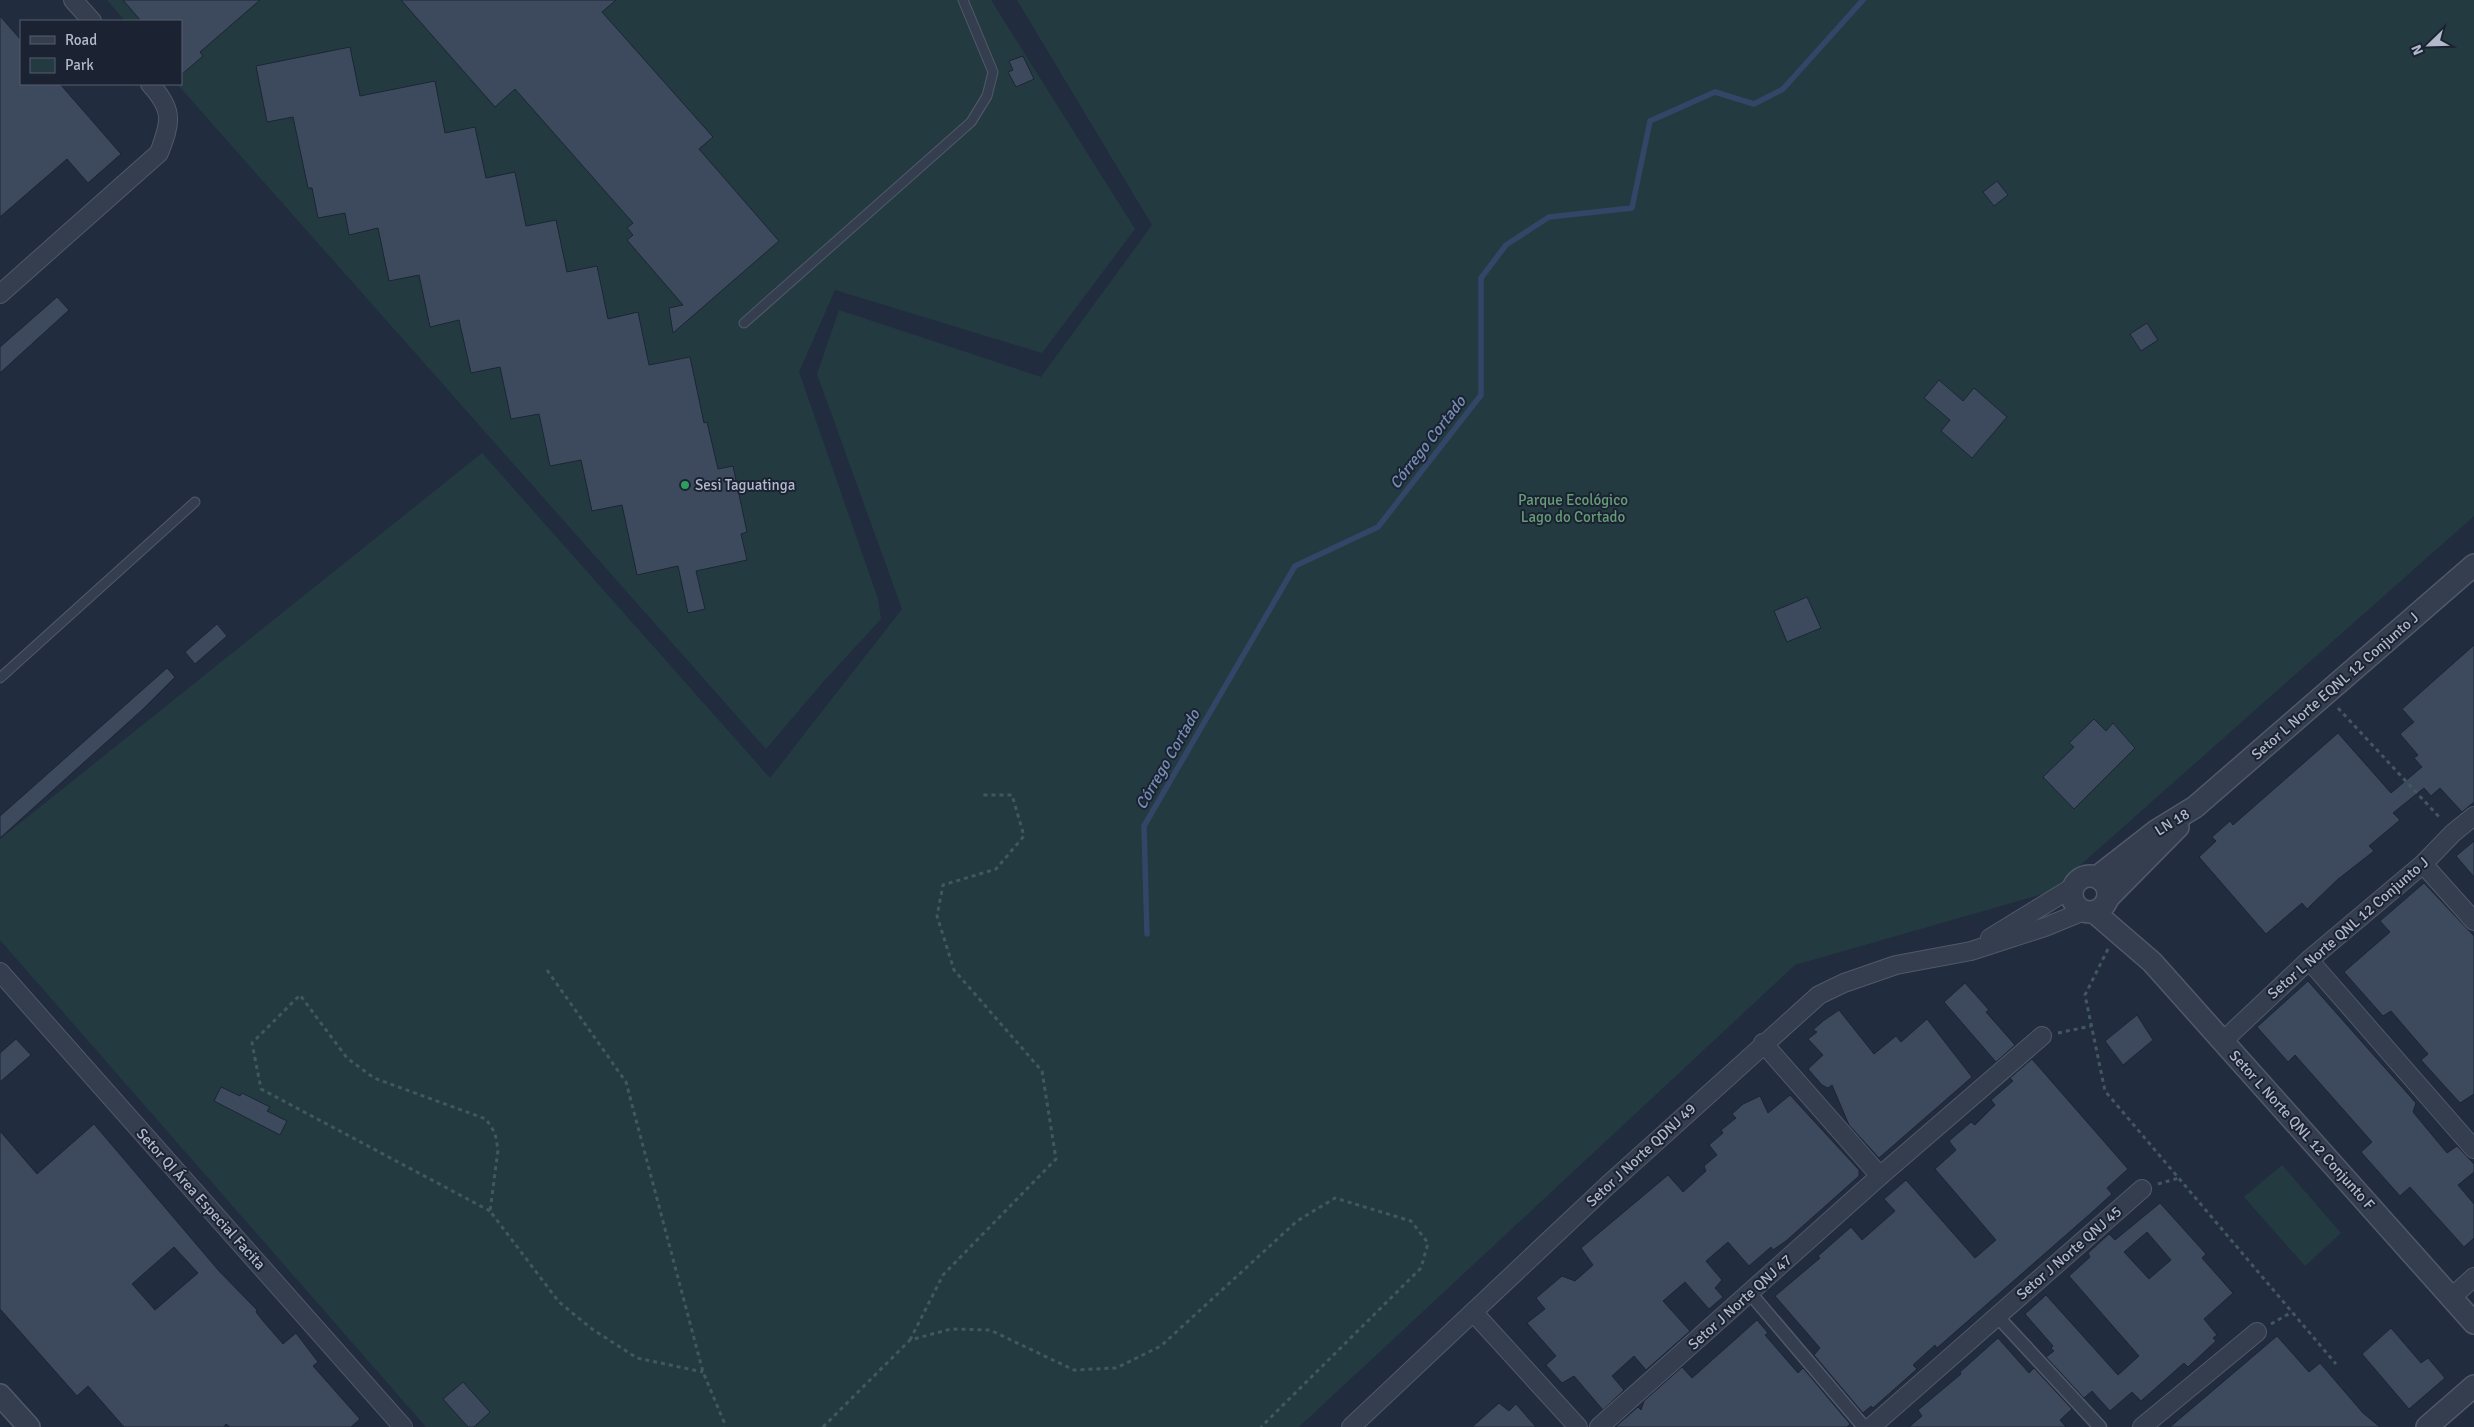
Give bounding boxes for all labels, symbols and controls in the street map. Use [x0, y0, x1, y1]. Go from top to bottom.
legend [20, 20, 182, 85]
north arrow [2404, 20, 2454, 70]
text: Road [65, 31, 97, 49]
text: N [2408, 42, 2427, 58]
text: Park [65, 56, 94, 74]
water label: Córrego Cortado [1385, 392, 1471, 493]
place label: Sesi Taguatinga [695, 476, 795, 494]
marker: Sesi Taguatinga [679, 479, 691, 491]
park label: Parque Ecológico Lago do Cortado [1518, 491, 1628, 526]
street label: Setor L Norte EQNL 12 Conjunto J [2248, 608, 2422, 764]
water label: Córrego Cortado [1131, 705, 1205, 813]
street label: LN 18 [2151, 804, 2193, 840]
street label: Setor L Norte QNL 12 Conjunto J [2264, 853, 2432, 1003]
street label: Setor L Norte QNL 12 Conjunto F [2226, 1047, 2378, 1214]
street label: Setor J Norte QDNJ 49 [1582, 1100, 1700, 1210]
street label: Setor QI Área Especial Facita [133, 1124, 270, 1273]
street label: Setor J Norte QNJ 45 [2013, 1202, 2125, 1304]
street label: Setor J Norte QNJ 47 [1684, 1251, 1796, 1353]

